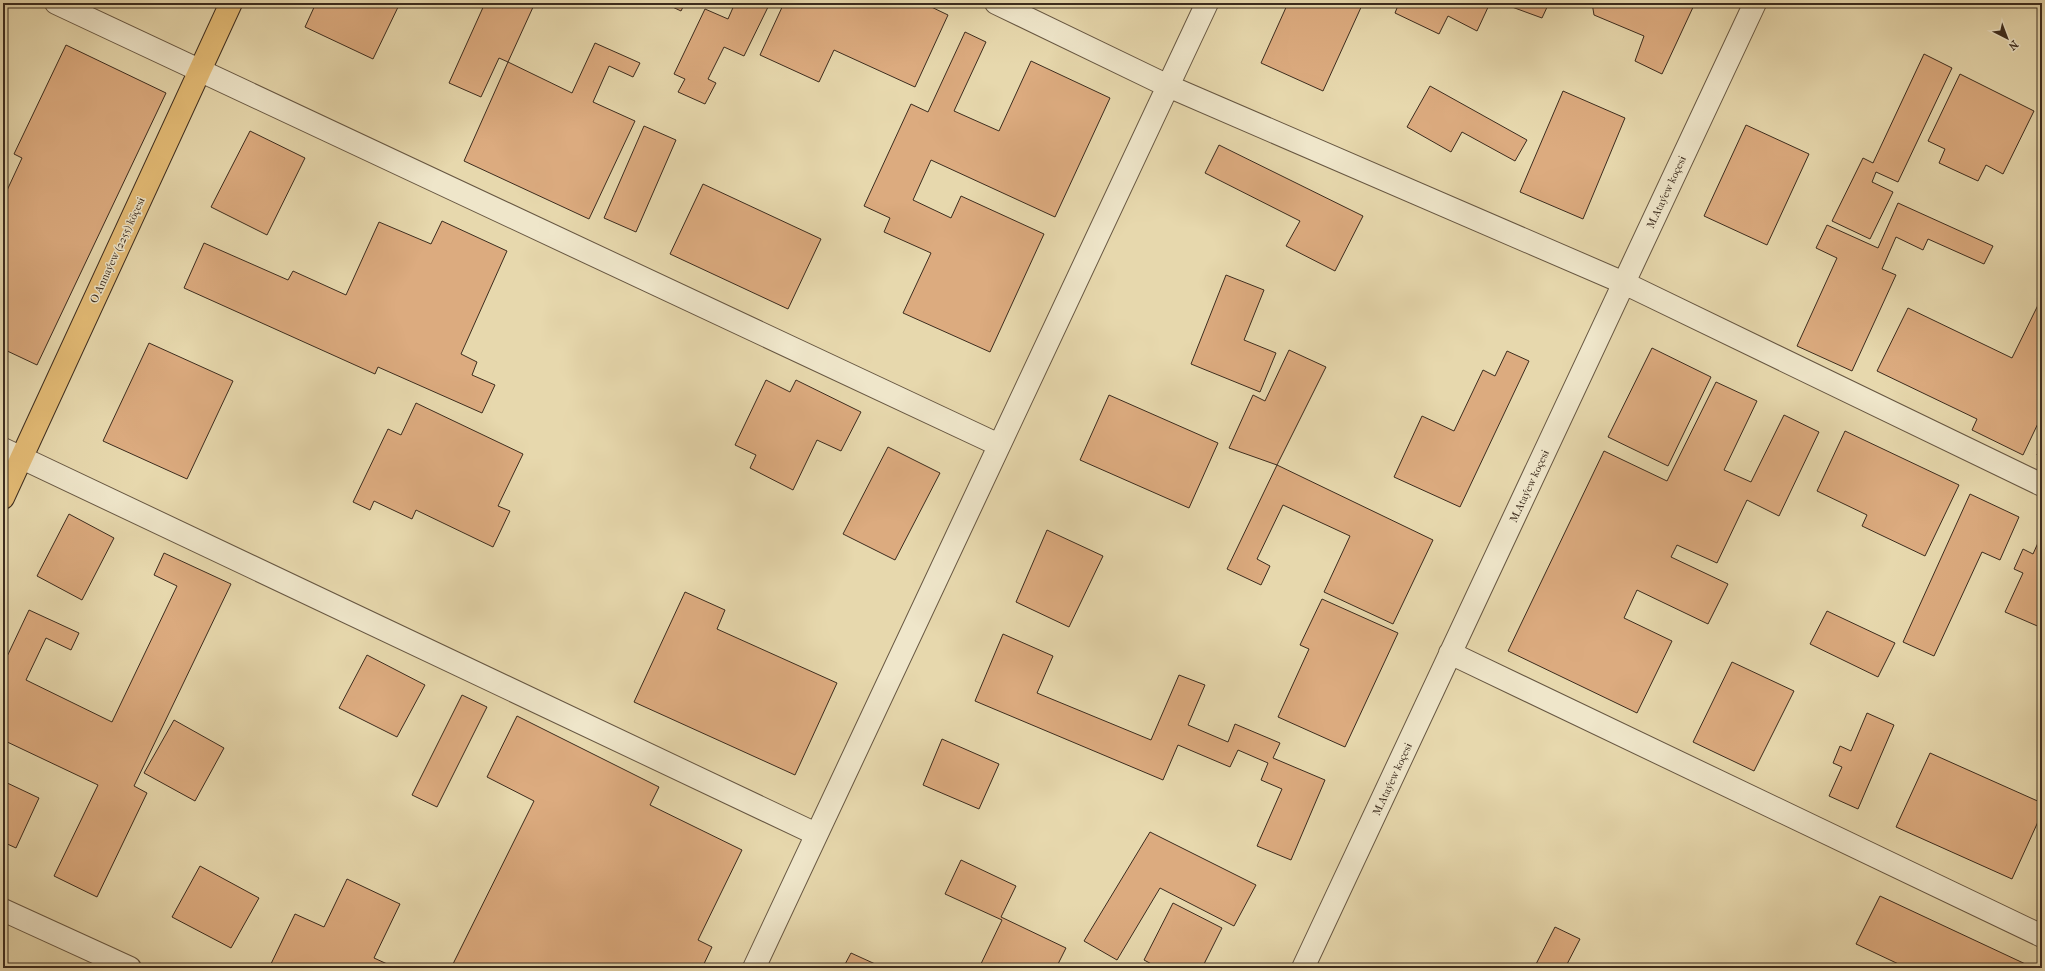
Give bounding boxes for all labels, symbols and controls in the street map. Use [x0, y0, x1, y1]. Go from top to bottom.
north arrow [1987, 18, 2027, 58]
text: N [2005, 37, 2021, 53]
street label: M.Ataýew koçesi [1644, 153, 1689, 231]
street label: O Annaýew (2255) köçesi [87, 195, 148, 305]
street label: M.Ataýew koçesi [1507, 447, 1552, 525]
street label: M.Ataýew koçesi [1370, 740, 1415, 818]

